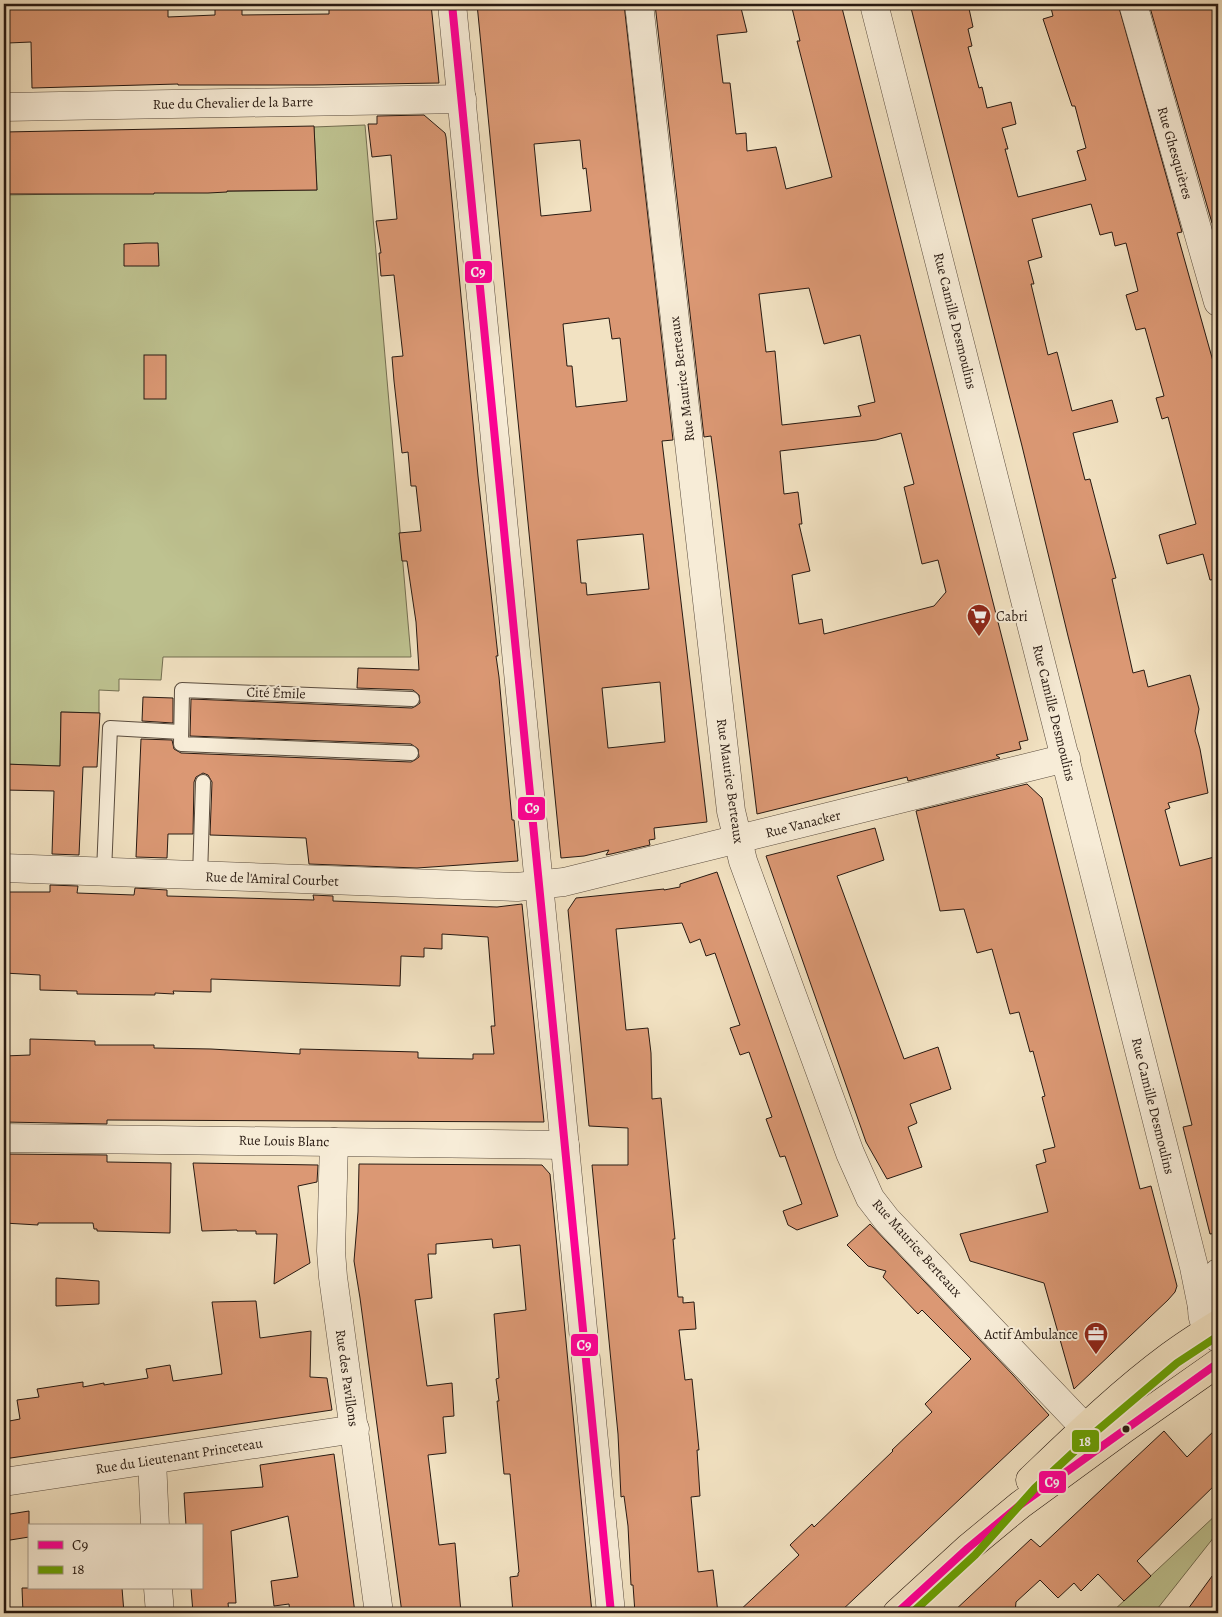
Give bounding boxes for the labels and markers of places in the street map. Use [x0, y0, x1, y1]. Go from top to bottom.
supermarket icon: Cabri [966, 603, 992, 637]
place label: Cabri [996, 607, 1028, 626]
office icon: Actif Ambulance [1083, 1321, 1109, 1355]
place label: Actif Ambulance [983, 1325, 1078, 1344]
unlabelled marker [1121, 1424, 1131, 1434]

